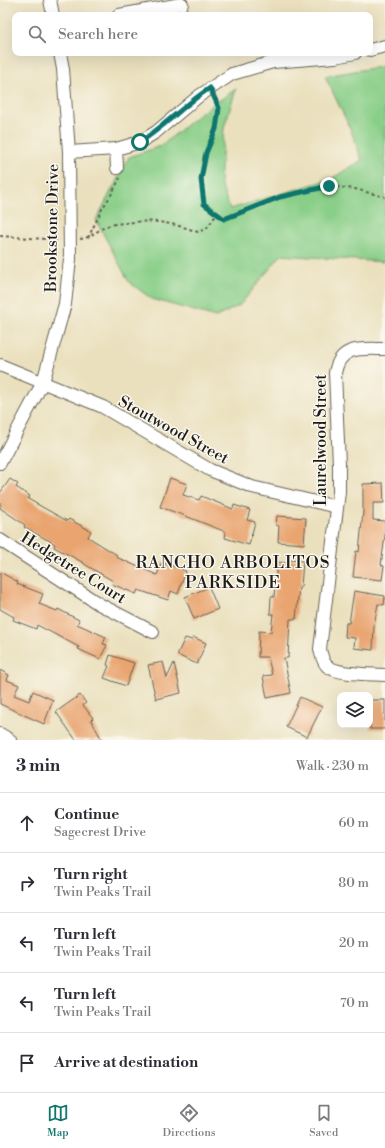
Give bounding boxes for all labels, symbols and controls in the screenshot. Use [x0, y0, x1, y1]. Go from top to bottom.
search box [12, 12, 373, 56]
icon: search [26, 23, 48, 45]
text: Search here [58, 25, 138, 44]
route start [131, 133, 149, 151]
street label: Brookstone Drive [41, 164, 63, 293]
route end [320, 177, 338, 195]
street label: Laurelwood Street [311, 374, 331, 506]
street label: Stoutwood Street [115, 391, 232, 469]
street label: Hedgetree Court [17, 528, 130, 608]
district label: RANCHO ARBOLITOS PARKSIDE [136, 552, 331, 594]
map controls [337, 692, 373, 728]
button: layers [337, 692, 373, 728]
text: 3 min [16, 755, 60, 777]
text: Walk · 230 m [296, 758, 369, 774]
text: Continue [54, 805, 119, 824]
icon: ahead [16, 812, 38, 834]
text: 60 m [338, 815, 369, 831]
text: Sagecrest Drive [54, 824, 146, 840]
text: Turn right [54, 865, 128, 884]
icon: right [16, 872, 38, 894]
text: 80 m [338, 875, 369, 891]
text: Twin Peaks Trail [54, 884, 151, 900]
text: Turn left [54, 925, 116, 944]
icon: left [16, 932, 38, 954]
text: 20 m [339, 935, 369, 951]
text: Twin Peaks Trail [54, 944, 151, 960]
text: Turn left [54, 985, 116, 1004]
icon: left [16, 992, 38, 1014]
text: 70 m [340, 995, 369, 1011]
text: Twin Peaks Trail [54, 1004, 151, 1020]
icon: arrive [16, 1052, 38, 1074]
text: Arrive at destination [54, 1053, 198, 1072]
tab: Map [47, 1102, 69, 1140]
tab: Directions [163, 1102, 216, 1140]
tab: Saved [309, 1102, 338, 1140]

